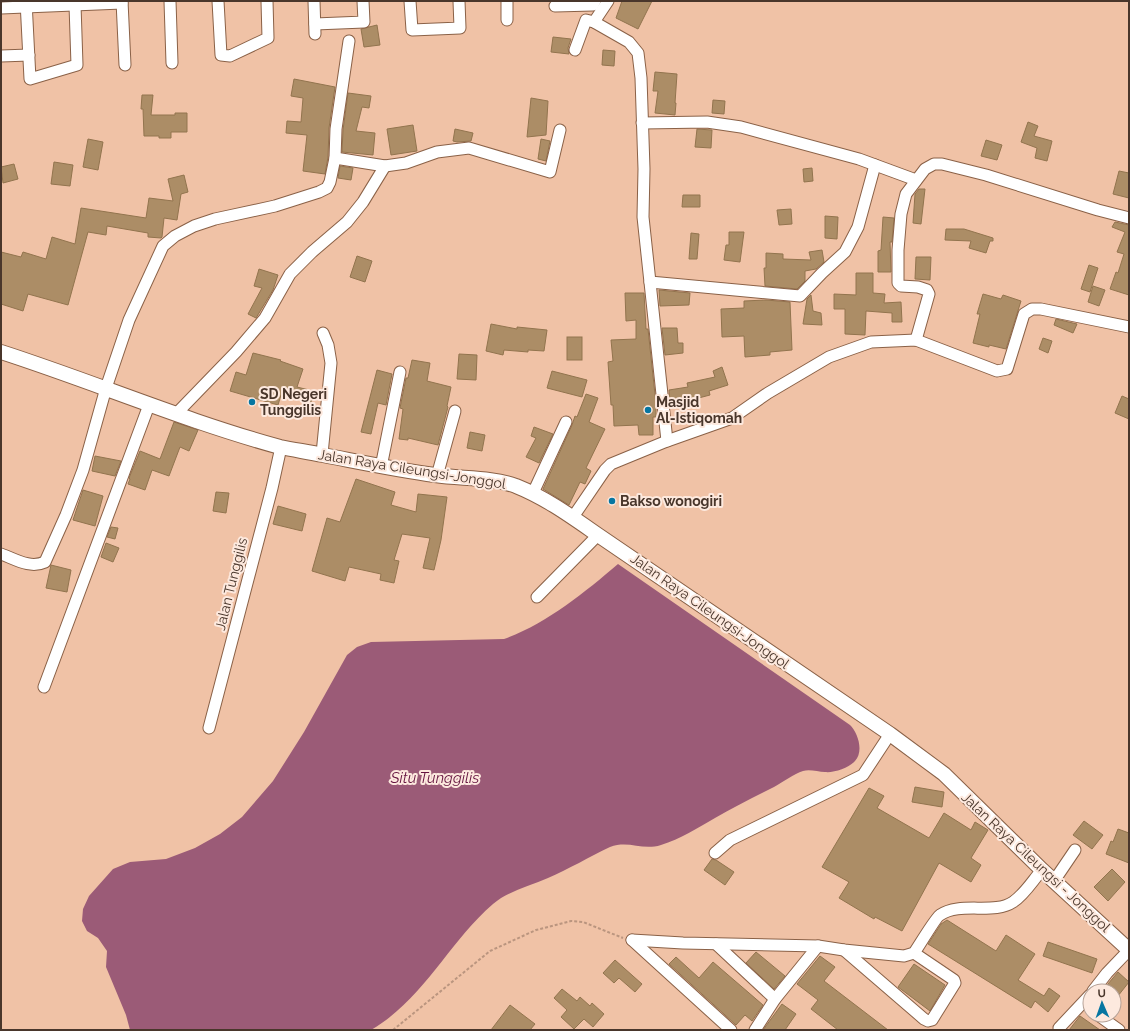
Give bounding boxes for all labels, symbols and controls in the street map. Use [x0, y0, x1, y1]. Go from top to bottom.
place label: SD Negeri Tunggilis [260, 386, 327, 418]
place label: Masjid Al-Istiqomah [656, 394, 742, 426]
marker: SD Negeri Tunggilis [247, 397, 257, 407]
marker: Masjid Al-Istiqomah [643, 405, 653, 415]
street label: Jalan Raya Cileungsi-Jonggol [317, 446, 507, 492]
place label: Bakso wonogiri [620, 493, 722, 509]
marker: Bakso wonogiri [607, 496, 617, 506]
street label: Jalan Tunggilis [212, 536, 250, 632]
street label: Jalan Raya Cileungsi-Jonggol [628, 550, 792, 672]
water label: Situ Tunggilis [390, 769, 479, 787]
street label: Jalan Raya Cileungsi - Jonggol [958, 789, 1114, 935]
north arrow [1082, 983, 1122, 1023]
text: U [1097, 987, 1106, 1000]

